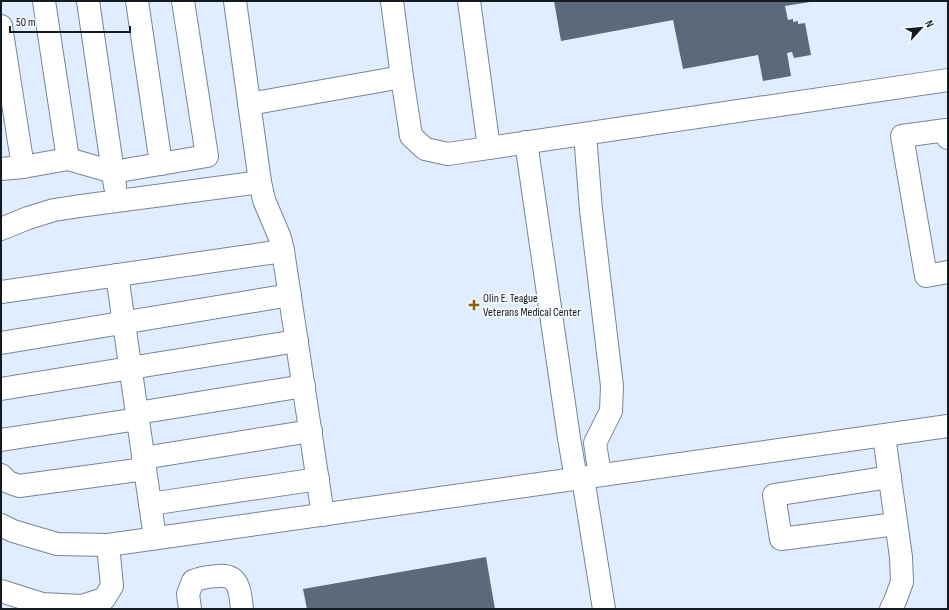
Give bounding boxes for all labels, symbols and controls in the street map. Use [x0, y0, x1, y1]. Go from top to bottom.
scale bar [10, 8, 130, 34]
north arrow [901, 8, 941, 48]
text: 50 m [16, 15, 36, 30]
text: N [922, 18, 937, 29]
place label: Olin E. Teague Veterans Medical Center [483, 291, 581, 320]
marker: Olin E. Teague Veterans Medical Center [468, 299, 480, 311]

